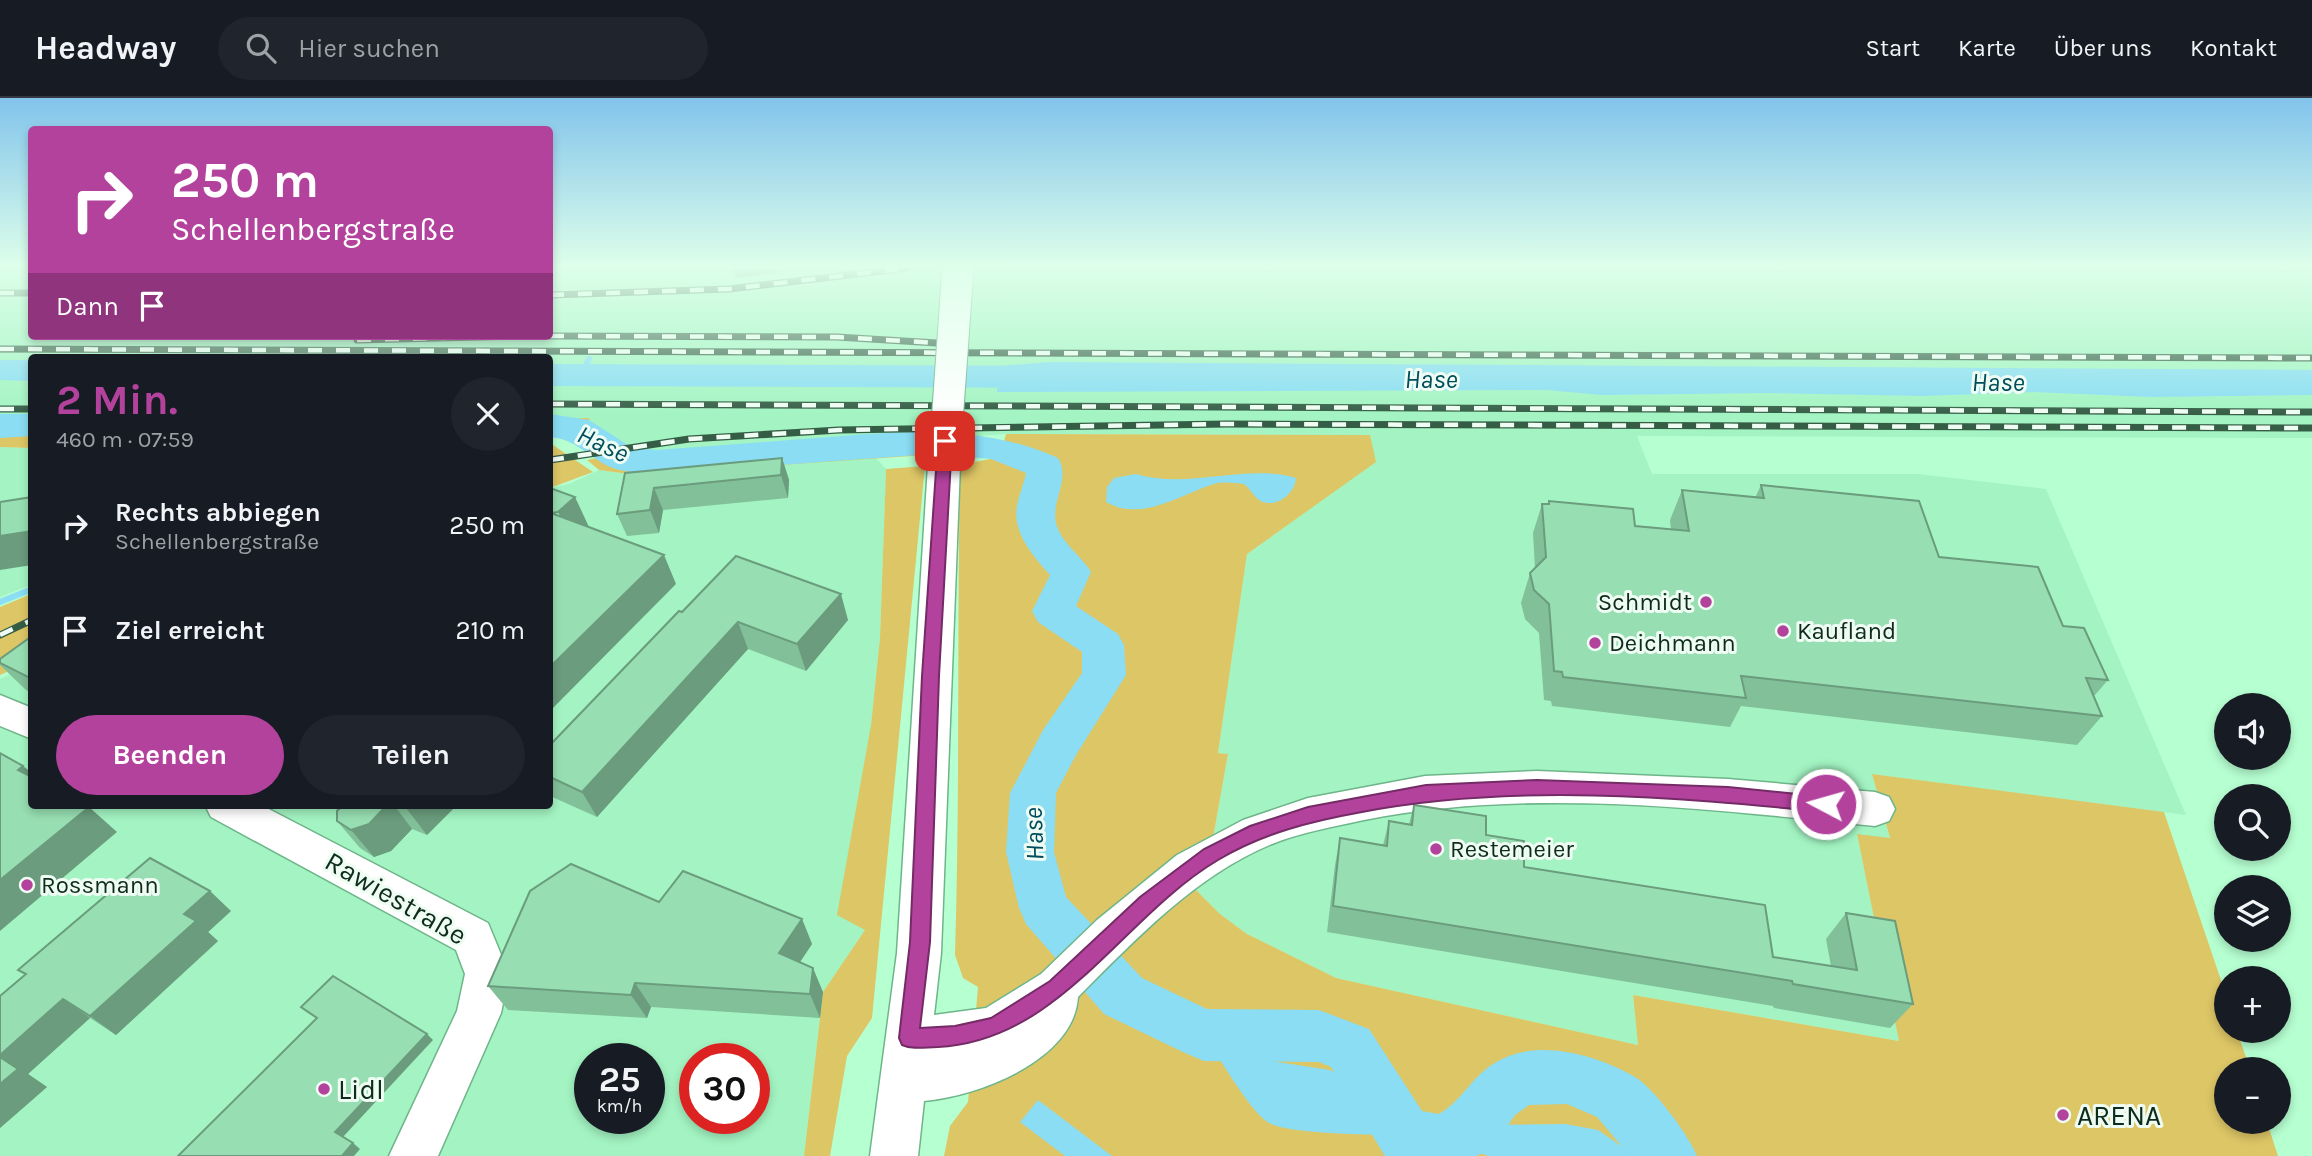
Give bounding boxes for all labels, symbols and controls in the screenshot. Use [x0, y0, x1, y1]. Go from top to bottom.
search box [218, 17, 708, 80]
text: Headway [35, 29, 176, 67]
icon: search [242, 29, 280, 67]
text: Hier suchen [298, 33, 440, 64]
text: Start [1866, 34, 1920, 62]
text: Karte [1958, 34, 2016, 62]
text: Über uns [2054, 34, 2152, 62]
text: Kontakt [2190, 34, 2277, 62]
text: 250 m [171, 152, 319, 209]
icon: right [56, 154, 147, 245]
text: Schellenbergstraße [171, 211, 455, 248]
icon: arrive [133, 287, 171, 325]
text: Dann [56, 291, 119, 322]
water label: Hase [1404, 364, 1458, 395]
water label: Hase [1971, 367, 2025, 398]
text: 2 Min. [56, 375, 178, 425]
button: close [451, 377, 525, 451]
pin [915, 411, 975, 471]
water label: Hase [572, 419, 634, 469]
icon: arrive [926, 422, 964, 460]
text: 460 m · 07:59 [56, 426, 194, 453]
text: Rechts abbiegen [115, 497, 321, 528]
icon: right [56, 507, 94, 545]
text: 250 m [449, 510, 525, 541]
text: Schellenbergstraße [115, 528, 319, 555]
place label: Schmidt [1598, 588, 1692, 616]
marker: Schmidt [1698, 594, 1714, 610]
icon: arrive [56, 612, 94, 650]
text: Ziel erreicht [115, 615, 265, 646]
text: 210 m [455, 615, 525, 646]
place label: Kaufland [1797, 617, 1896, 645]
marker: Kaufland [1775, 623, 1791, 639]
place label: Deichmann [1609, 629, 1736, 657]
marker: Deichmann [1587, 635, 1603, 651]
map controls [2214, 693, 2291, 1134]
button: sound [2214, 693, 2291, 770]
button: Beenden [56, 715, 284, 795]
button: Teilen [298, 715, 525, 795]
position arrow [1789, 767, 1863, 841]
button: search [2214, 784, 2291, 861]
water label: Hase [1018, 807, 1050, 861]
place label: Restemeier [1450, 835, 1574, 863]
marker: Restemeier [1428, 841, 1444, 857]
street label: Rawiestraße [319, 844, 473, 952]
place label: Rossmann [41, 871, 159, 899]
button: layers [2214, 875, 2291, 952]
marker: Rossmann [19, 877, 35, 893]
button: + [2214, 966, 2291, 1043]
speed limit sign: 30 [679, 1043, 770, 1134]
button: − [2214, 1057, 2291, 1134]
text: 25 [599, 1059, 640, 1100]
place label: Lidl [338, 1073, 384, 1106]
marker: Lidl [316, 1081, 332, 1097]
text: km/h [597, 1095, 642, 1117]
place label: ARENA [2077, 1099, 2161, 1132]
marker: ARENA [2055, 1107, 2071, 1123]

